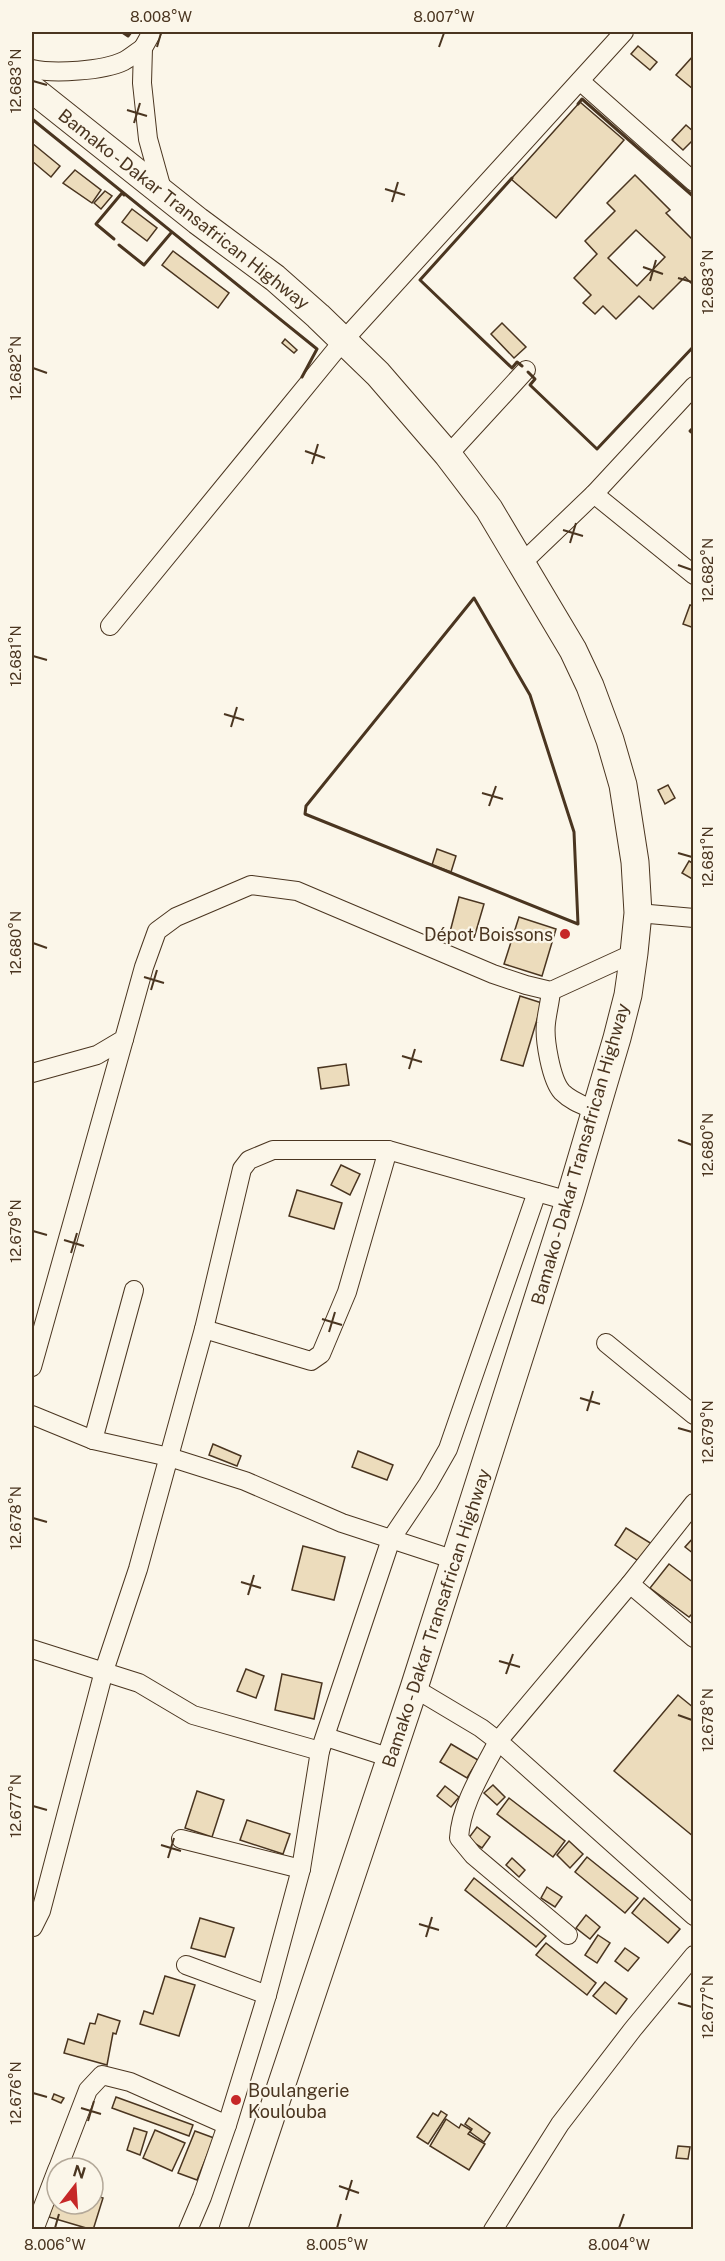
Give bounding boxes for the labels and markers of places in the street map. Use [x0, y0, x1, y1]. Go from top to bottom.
place label: Dépot Boissons [424, 924, 553, 945]
marker: Dépot Boissons [558, 927, 572, 941]
place label: Boulangerie Koulouba [248, 2080, 349, 2122]
marker: Boulangerie Koulouba [229, 2093, 243, 2107]

